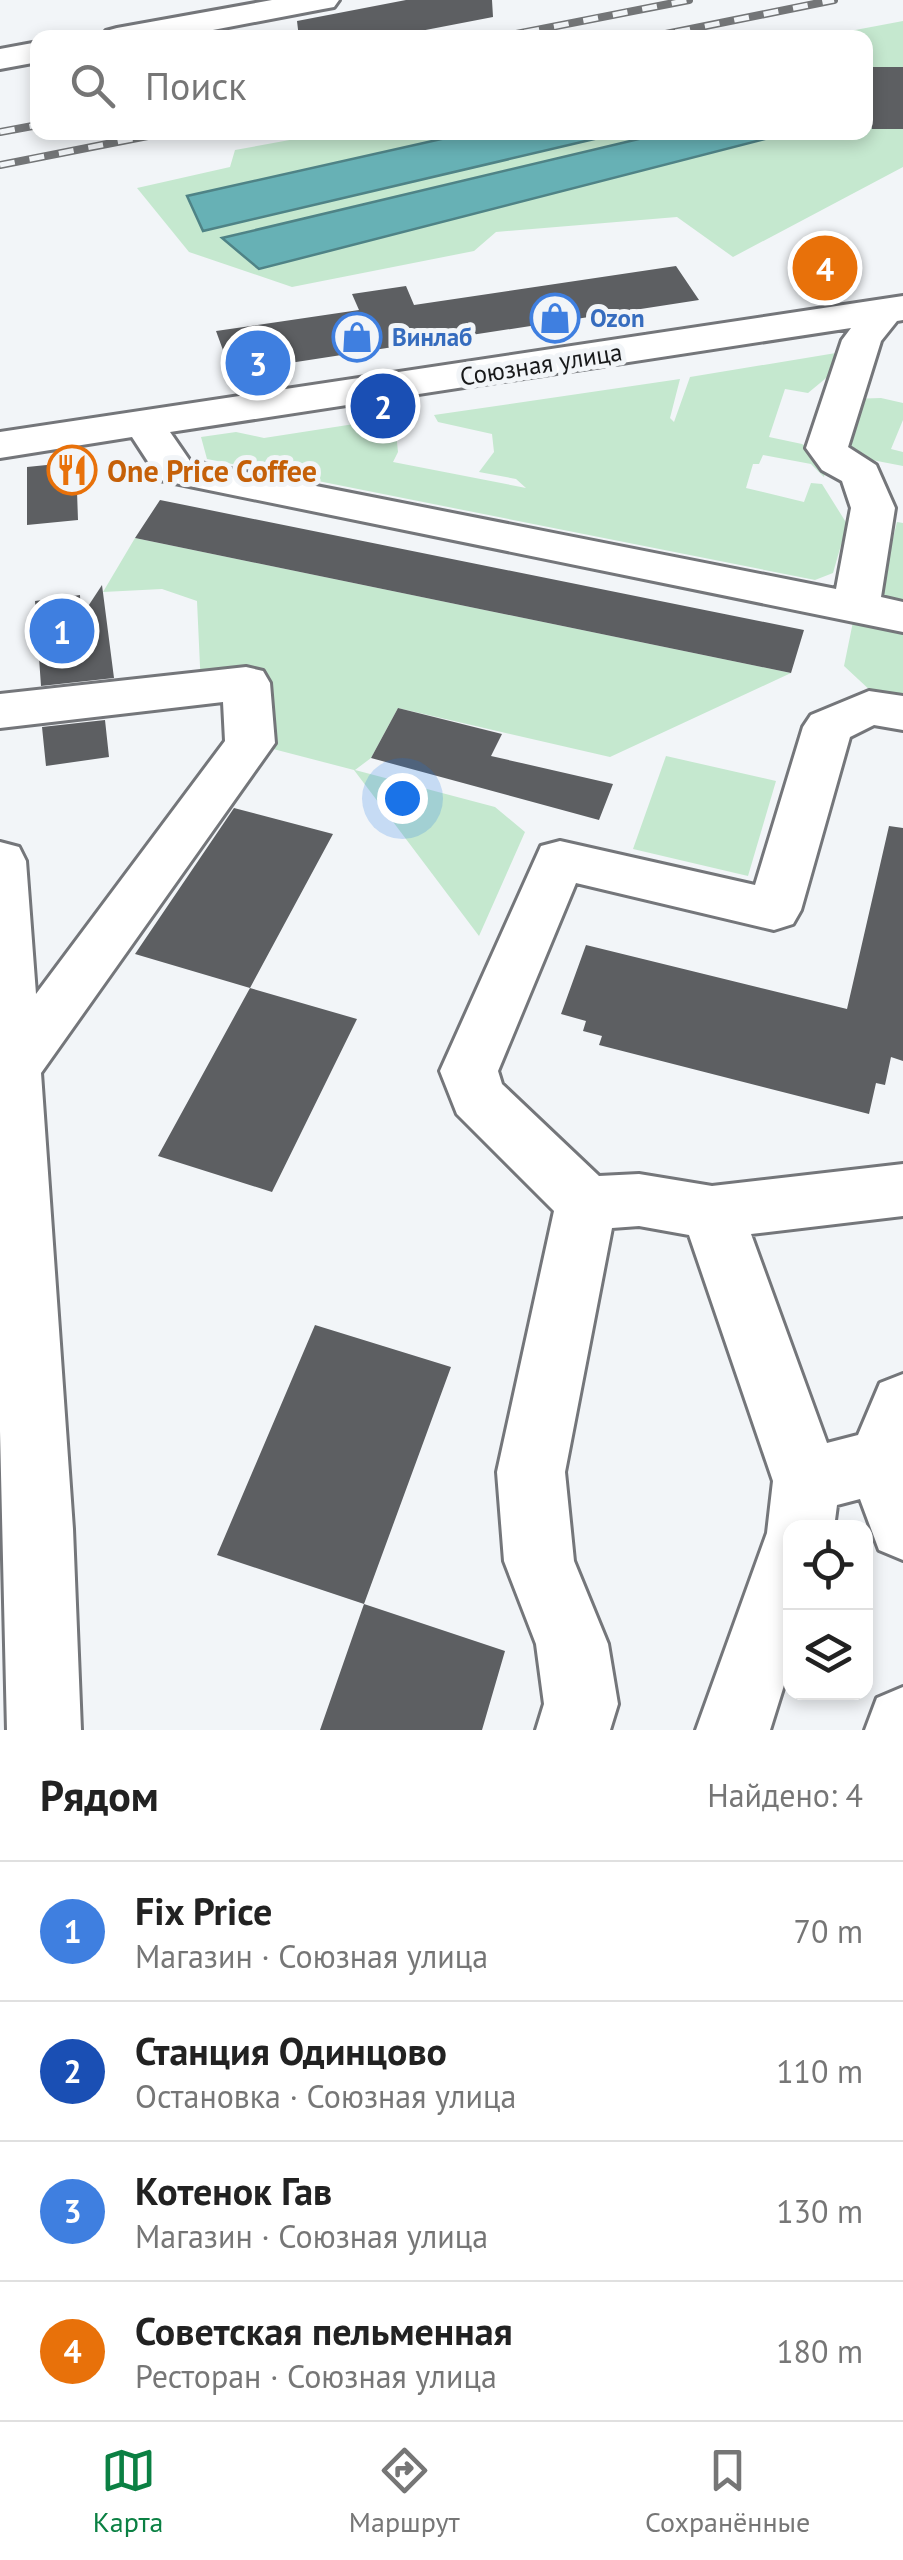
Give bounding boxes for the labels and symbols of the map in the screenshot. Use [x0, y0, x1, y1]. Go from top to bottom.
pin: 4 [792, 230, 858, 306]
shop icon: Ozon [529, 292, 581, 344]
place label: Ozon [590, 302, 645, 334]
shop icon: Винлаб [331, 311, 383, 363]
place label: Винлаб [392, 321, 473, 353]
pin: 3 [226, 326, 290, 400]
street label: Союзная улица [458, 335, 624, 393]
pin: 2 [350, 368, 416, 444]
restaurant icon: One Price Coffee [46, 444, 98, 496]
place label: One Price Coffee [107, 451, 317, 490]
pin: 1 [30, 594, 94, 668]
your location [377, 773, 428, 824]

